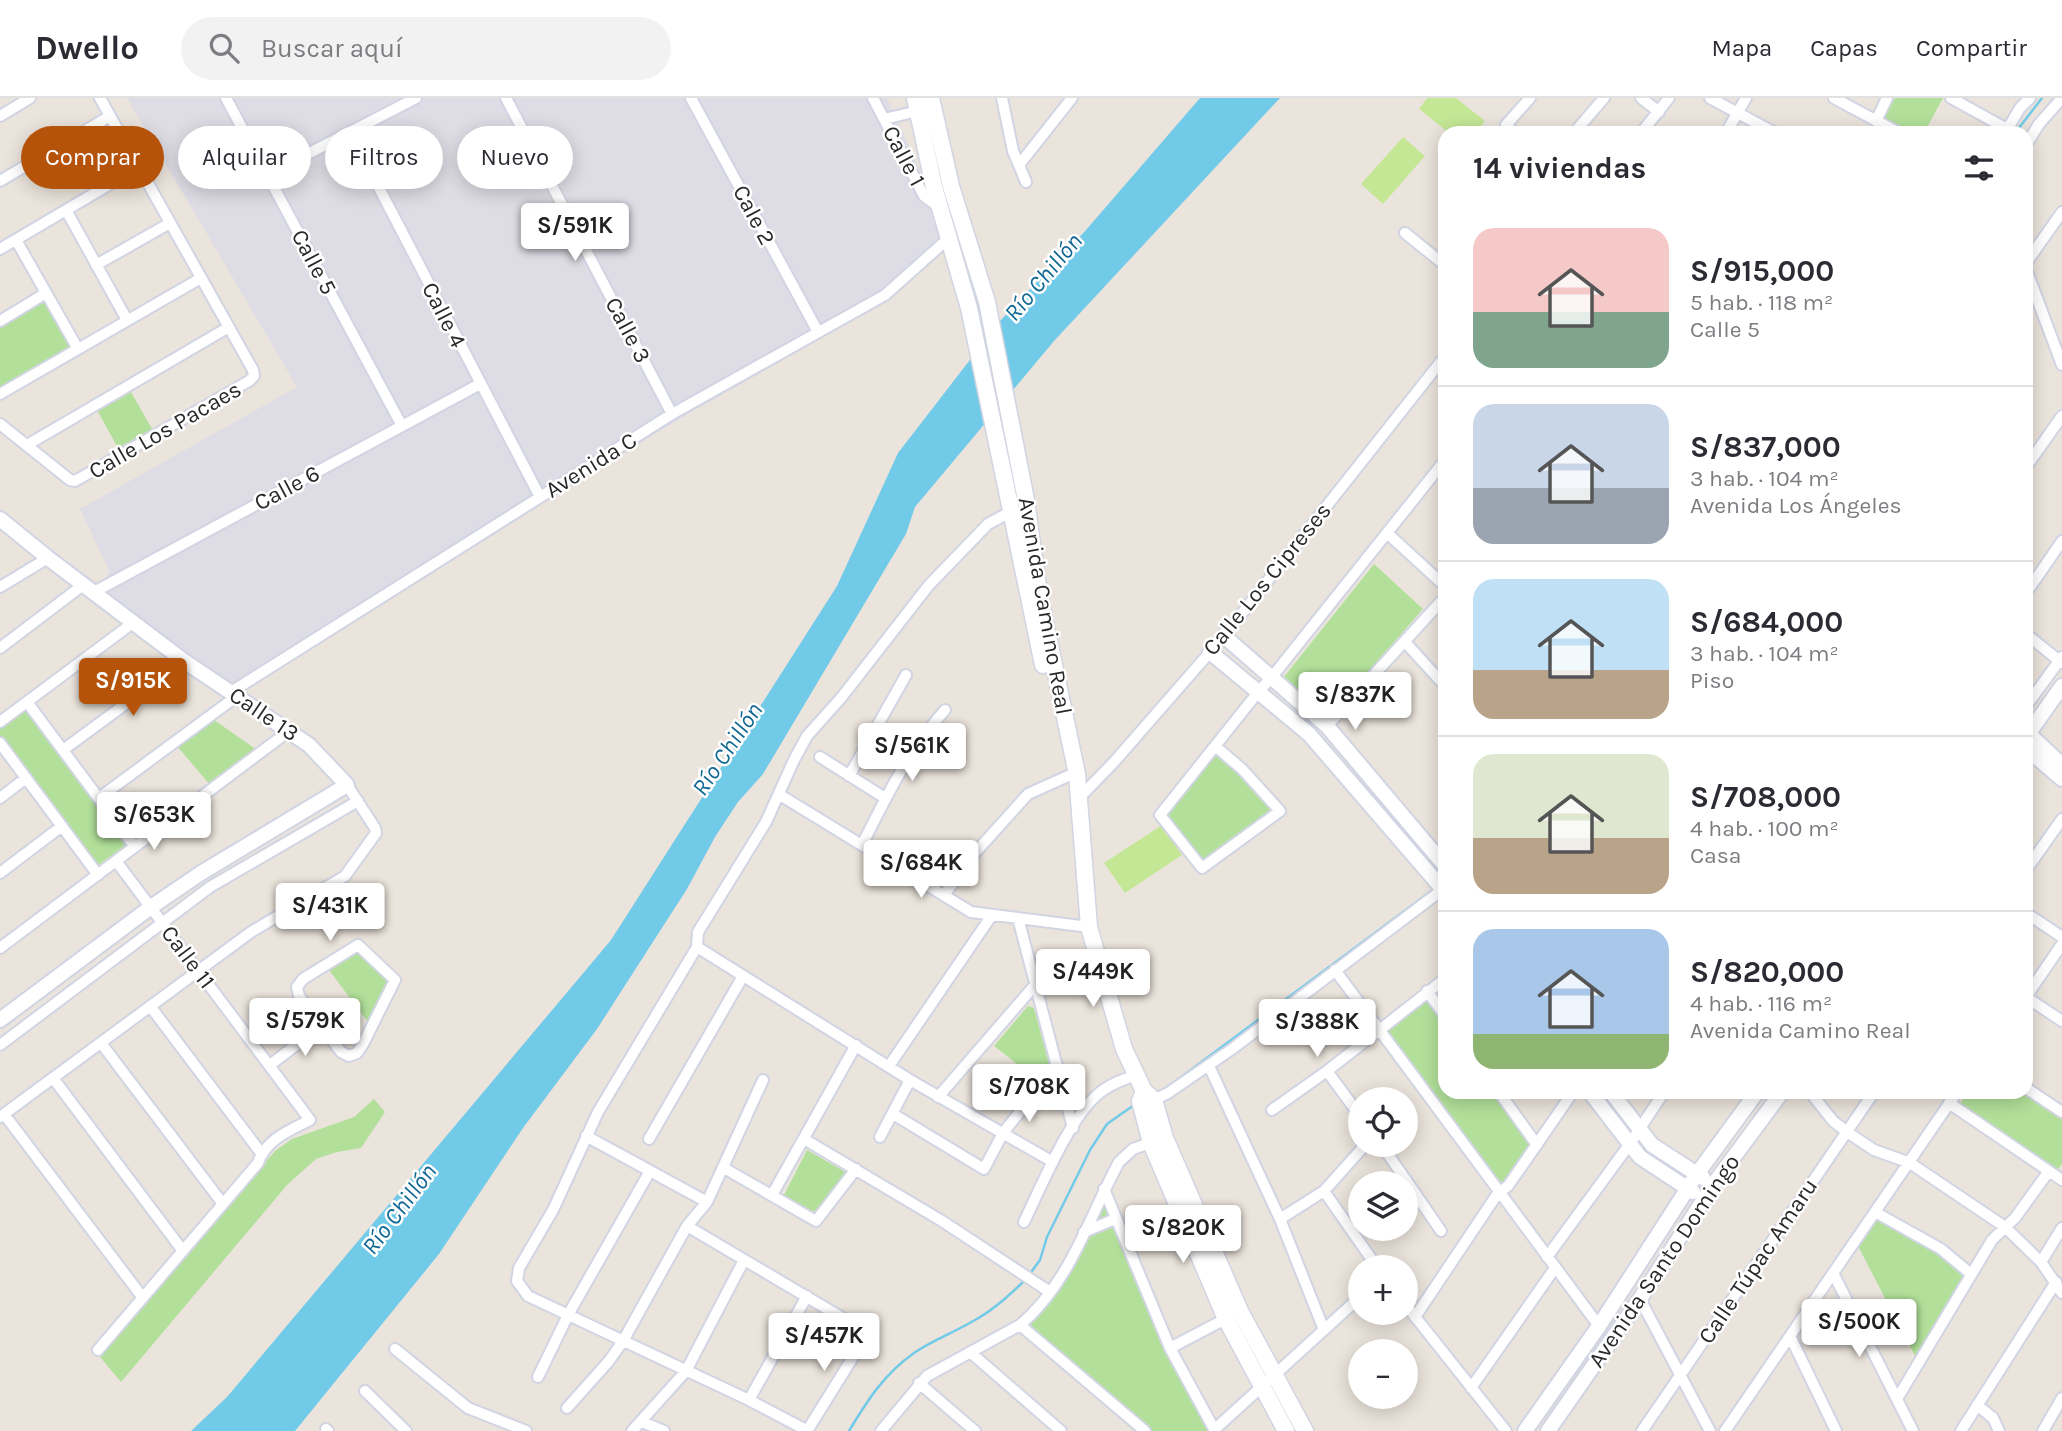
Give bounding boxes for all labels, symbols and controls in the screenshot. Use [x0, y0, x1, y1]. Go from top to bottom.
search box [181, 17, 671, 80]
text: Dwello [35, 29, 139, 67]
icon: search [205, 29, 243, 67]
text: Buscar aquí [261, 33, 403, 64]
text: Mapa [1711, 34, 1772, 62]
text: Capas [1810, 34, 1878, 62]
text: Compartir [1916, 34, 2027, 62]
street label: Calle 1 [877, 121, 931, 191]
chip: Comprar [21, 126, 164, 189]
chip: Alquilar [178, 126, 311, 189]
chip: Filtros [325, 126, 443, 189]
chip: Nuevo [457, 126, 573, 189]
icon: filters [1960, 149, 1998, 187]
text: 14 viviendas [1473, 150, 1646, 186]
street label: Cale 2 [727, 180, 781, 250]
pin: S/591K [518, 204, 632, 263]
text: S/591K [537, 212, 613, 239]
street label: Calle 5 [286, 225, 342, 299]
water label: Río Chillón [998, 227, 1088, 327]
text: S/915,000 [1690, 253, 1834, 289]
icon: home [1529, 256, 1613, 340]
street label: Calle 4 [416, 278, 472, 352]
text: 5 hab. · 118 m² [1690, 289, 1833, 316]
street label: Calle 3 [600, 293, 656, 367]
text: Calle 5 [1690, 316, 1760, 343]
street label: Calle Los Pacaes [84, 375, 246, 485]
street label: Avenida C [540, 426, 642, 504]
text: S/837,000 [1690, 429, 1841, 465]
icon: home [1529, 432, 1613, 516]
street label: Calle 6 [250, 460, 324, 516]
text: 3 hab. · 104 m² [1690, 465, 1839, 492]
text: Avenida Los Ángeles [1690, 492, 1902, 519]
street label: Avenida Camino Real [1013, 495, 1077, 717]
street label: Calle Los Cipreses [1197, 497, 1337, 661]
text: S/684,000 [1690, 604, 1843, 640]
icon: home [1529, 607, 1613, 691]
text: 3 hab. · 104 m² [1690, 640, 1839, 667]
pin: S/915K [76, 658, 190, 718]
text: S/915K [95, 667, 171, 694]
text: Piso [1690, 667, 1734, 694]
pin: S/837K [1298, 672, 1412, 732]
street label: Calle 13 [224, 681, 304, 747]
text: S/837K [1314, 681, 1396, 708]
water label: Río Chillón [686, 697, 768, 801]
pin: S/561K [855, 724, 969, 783]
text: S/561K [874, 732, 950, 759]
text: S/708,000 [1690, 779, 1841, 815]
icon: home [1529, 782, 1613, 866]
pin: S/653K [97, 792, 211, 852]
text: S/653K [113, 801, 195, 828]
text: 4 hab. · 100 m² [1690, 815, 1839, 842]
pin: S/684K [864, 840, 978, 900]
text: Casa [1690, 842, 1742, 869]
text: S/684K [879, 849, 963, 876]
pin: S/431K [273, 884, 387, 943]
text: S/431K [292, 892, 368, 919]
street label: Calle 11 [156, 920, 220, 994]
pin: S/449K [1036, 950, 1150, 1009]
text: S/820,000 [1690, 954, 1844, 990]
icon: home [1529, 957, 1613, 1041]
text: S/449K [1052, 958, 1134, 985]
text: 4 hab. · 116 m² [1690, 990, 1832, 1017]
pin: S/579K [248, 998, 362, 1058]
pin: S/388K [1260, 1000, 1374, 1059]
text: S/579K [265, 1007, 345, 1034]
text: S/388K [1275, 1008, 1359, 1035]
text: Avenida Camino Real [1690, 1017, 1911, 1044]
pin: S/708K [972, 1065, 1086, 1124]
text: S/708K [988, 1073, 1070, 1100]
map controls [1348, 1087, 1418, 1409]
button: locate [1348, 1087, 1418, 1157]
street label: Avenida Santo Domingo [1583, 1149, 1745, 1373]
water label: Río Chillón [356, 1158, 442, 1260]
button: layers [1348, 1171, 1418, 1241]
street label: Calle Túpac Amaru [1693, 1173, 1823, 1349]
pin: S/820K [1126, 1206, 1240, 1265]
text: S/820K [1141, 1214, 1225, 1241]
button: + [1348, 1255, 1418, 1325]
pin: S/500K [1802, 1300, 1916, 1359]
text: S/500K [1817, 1308, 1901, 1335]
pin: S/457K [767, 1314, 881, 1373]
text: S/457K [784, 1322, 864, 1349]
button: − [1348, 1339, 1418, 1409]

